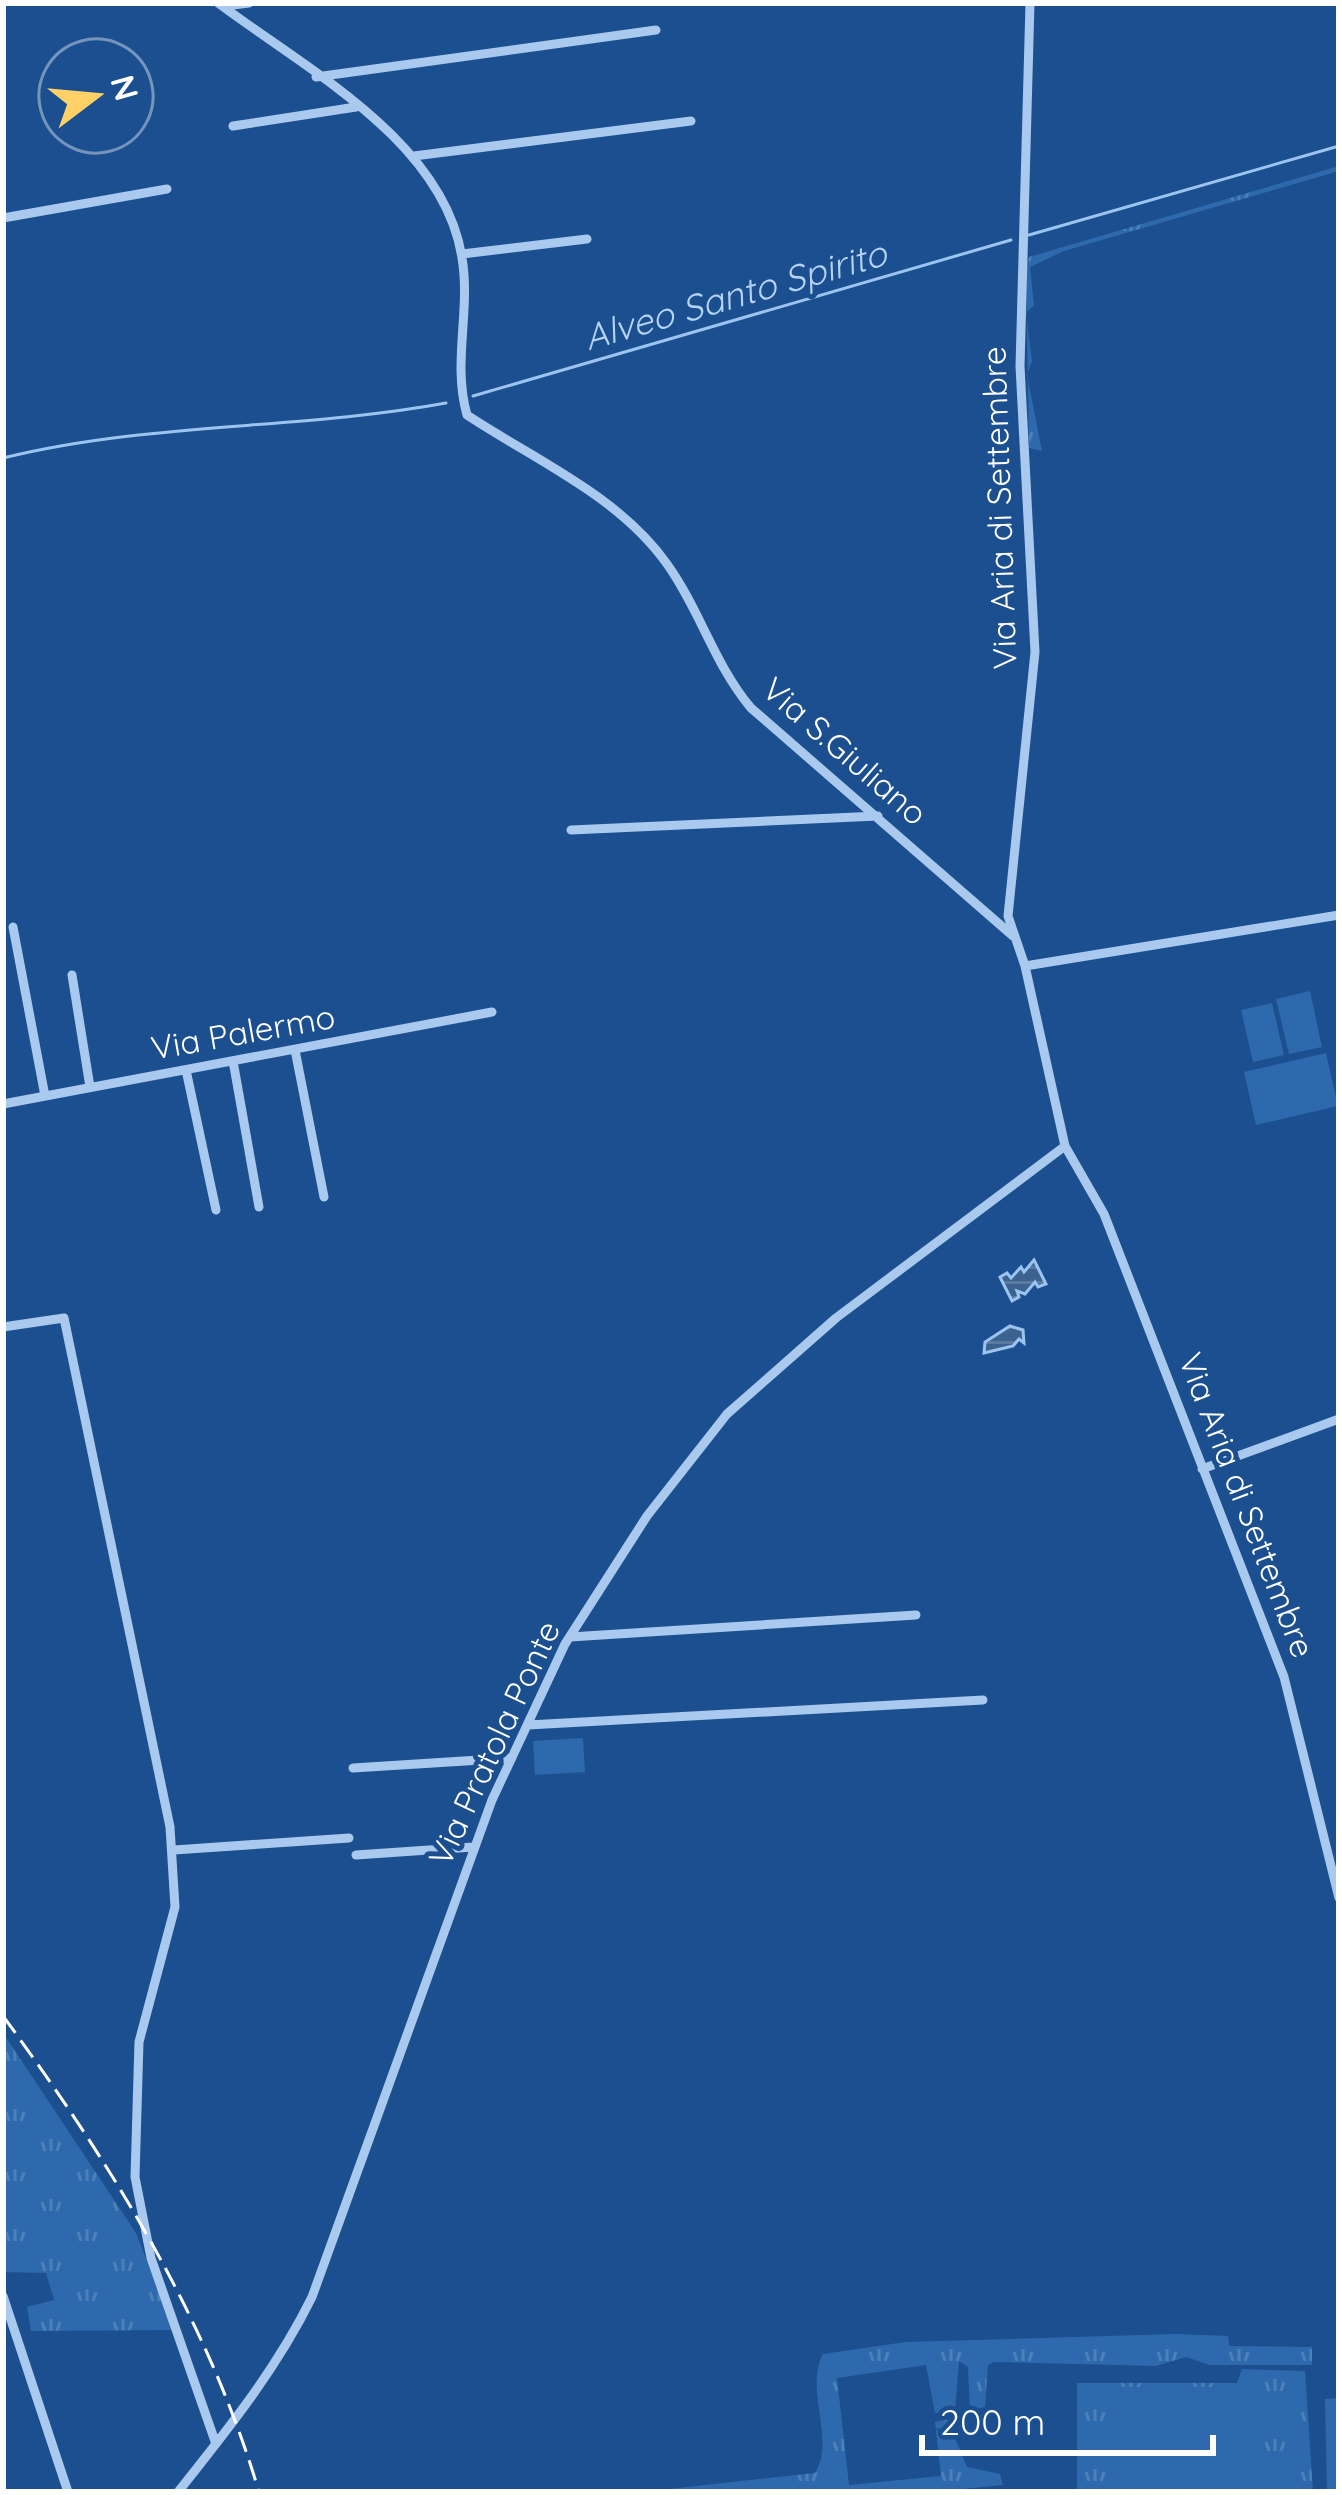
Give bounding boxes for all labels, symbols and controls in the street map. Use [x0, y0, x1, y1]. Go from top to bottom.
north arrow [36, 36, 156, 156]
text: N [102, 70, 148, 105]
water label: Alveo Santo Spirito [578, 229, 893, 359]
street label: Via Aria di Settembre [972, 346, 1025, 670]
street label: Via S.Giuliano [755, 668, 936, 833]
street label: Via Palermo [148, 995, 338, 1068]
street label: Via Aria di Settembre [1170, 1347, 1324, 1663]
street label: Via Pratola Ponte [419, 1614, 568, 1872]
scale bar [922, 2381, 1213, 2455]
text: 200 m [940, 2399, 1045, 2444]

